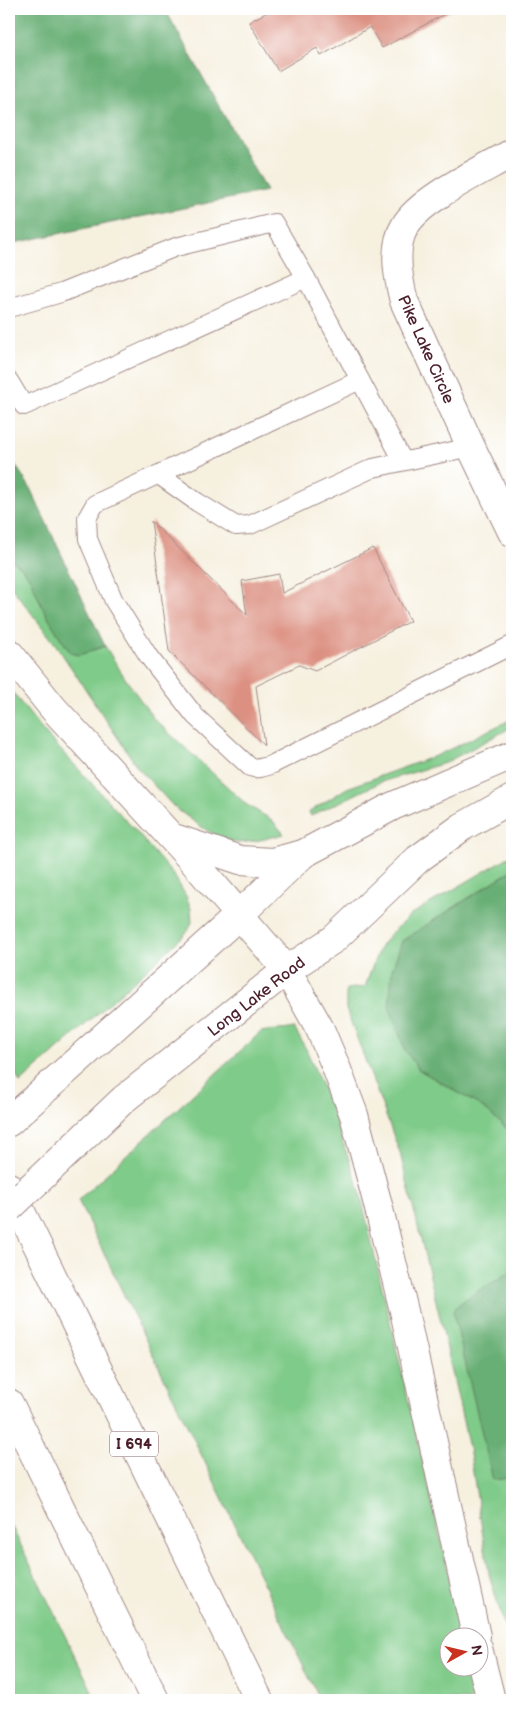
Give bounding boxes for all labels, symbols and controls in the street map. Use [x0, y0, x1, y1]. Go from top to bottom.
street label: Pike Lake Circle [393, 293, 458, 407]
street label: Long Lake Road [204, 953, 309, 1041]
road number: I 694 [110, 1432, 158, 1456]
north arrow [438, 1626, 488, 1676]
text: N [467, 1644, 486, 1657]

